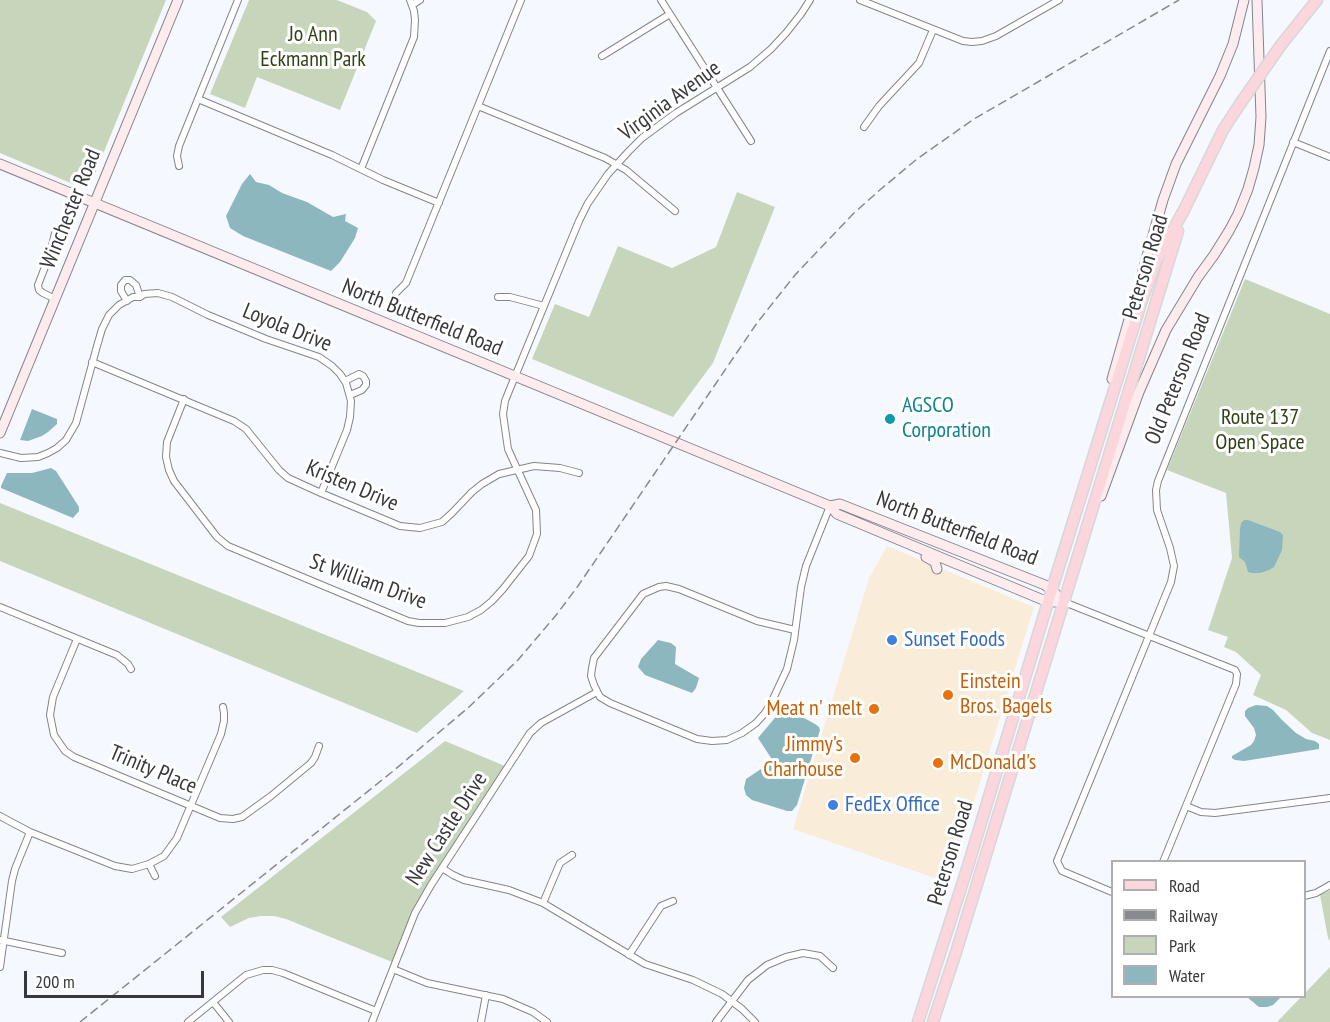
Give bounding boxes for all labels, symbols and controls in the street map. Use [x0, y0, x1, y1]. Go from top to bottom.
park label: Jo Ann Eckmann Park [260, 22, 366, 74]
street label: Virginia Avenue [614, 55, 726, 147]
street label: Winchester Road [35, 145, 107, 273]
street label: Peterson Road [1118, 211, 1174, 323]
street label: North Butterfield Road [338, 274, 506, 362]
street label: Loyola Drive [239, 298, 335, 358]
street label: Old Peterson Road [1140, 309, 1216, 449]
place label: AGSCO Corporation [902, 393, 991, 445]
park label: Route 137 Open Space [1215, 405, 1305, 457]
marker: AGSCO Corporation [883, 412, 897, 426]
street label: Kristen Drive [302, 455, 402, 517]
street label: North Butterfield Road [873, 486, 1041, 572]
street label: St William Drive [306, 549, 430, 615]
place label: Sunset Foods [904, 627, 1005, 653]
marker: Sunset Foods [885, 633, 899, 647]
place label: Einstein Bros. Bagels [960, 669, 1052, 720]
marker: Einstein Bros. Bagels [941, 688, 955, 702]
place label: Meat n' melt [766, 696, 862, 722]
marker: Meat n' melt [867, 702, 881, 716]
place label: Jimmy's Charhouse [763, 732, 843, 784]
street label: Trinity Place [105, 740, 201, 800]
place label: McDonald's [950, 750, 1036, 776]
marker: Jimmy's Charhouse [848, 751, 862, 765]
marker: McDonald's [931, 756, 945, 770]
street label: New Castle Drive [401, 768, 493, 890]
place label: FedEx Office [845, 792, 940, 818]
street label: Peterson Road [923, 797, 979, 909]
marker: FedEx Office [826, 798, 840, 812]
legend [1111, 860, 1306, 998]
text: Road [1169, 874, 1200, 897]
text: Railway [1169, 904, 1218, 927]
text: Park [1169, 934, 1196, 957]
scale bar [27, 959, 207, 997]
text: Water [1169, 964, 1205, 987]
text: 200 m [35, 970, 75, 993]

